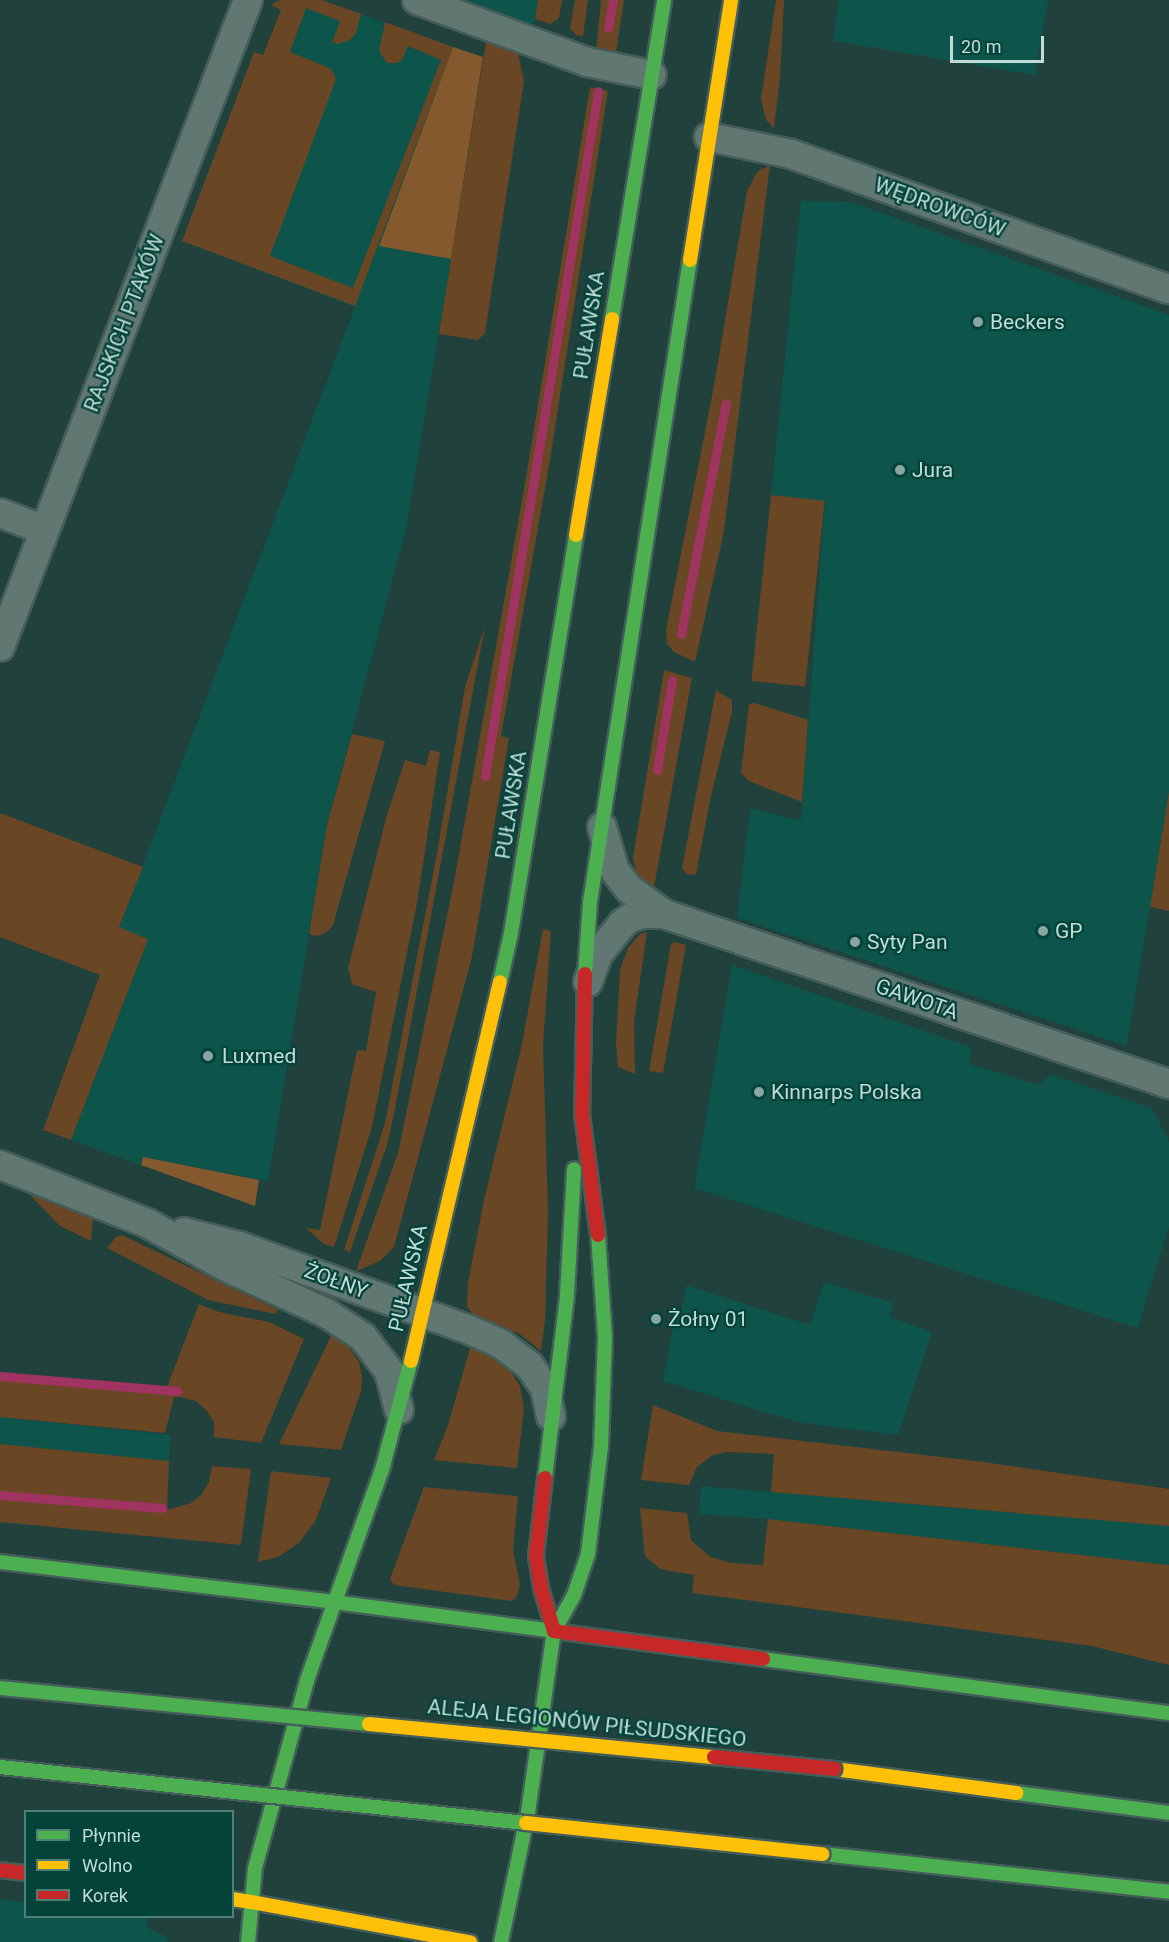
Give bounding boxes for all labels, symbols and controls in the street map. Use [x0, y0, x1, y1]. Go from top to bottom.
scale bar [953, 24, 1048, 62]
text: 20 m [961, 36, 1001, 57]
street label: WĘDROWCÓW [871, 172, 1009, 242]
street label: RAJSKICH PTAKÓW [79, 231, 169, 415]
street label: PUŁAWSKA [568, 269, 610, 381]
place label: Beckers [990, 309, 1065, 335]
marker: Beckers [971, 315, 985, 329]
place label: Jura [912, 457, 953, 483]
marker: Jura [893, 463, 907, 477]
street label: PUŁAWSKA [490, 749, 532, 861]
place label: GP [1055, 918, 1083, 944]
marker: GP [1036, 924, 1050, 938]
place label: Syty Pan [867, 929, 948, 955]
marker: Syty Pan [848, 935, 862, 949]
street label: GAWOTA [872, 973, 962, 1025]
place label: Luxmed [222, 1043, 296, 1069]
marker: Luxmed [199, 1047, 217, 1065]
place label: Kinnarps Polska [771, 1079, 922, 1105]
marker: Kinnarps Polska [752, 1085, 766, 1099]
street label: PUŁAWSKA [383, 1222, 433, 1334]
street label: ŻOŁNY [301, 1258, 371, 1304]
place label: Żołny 01 [668, 1306, 748, 1332]
marker: Żołny 01 [649, 1312, 663, 1326]
street label: ALEJA LEGIONÓW PIŁSUDSKIEGO [426, 1694, 748, 1752]
legend [24, 1810, 234, 1918]
text: Płynnie [82, 1825, 141, 1846]
text: Wolno [82, 1855, 133, 1876]
text: Korek [82, 1885, 128, 1906]

